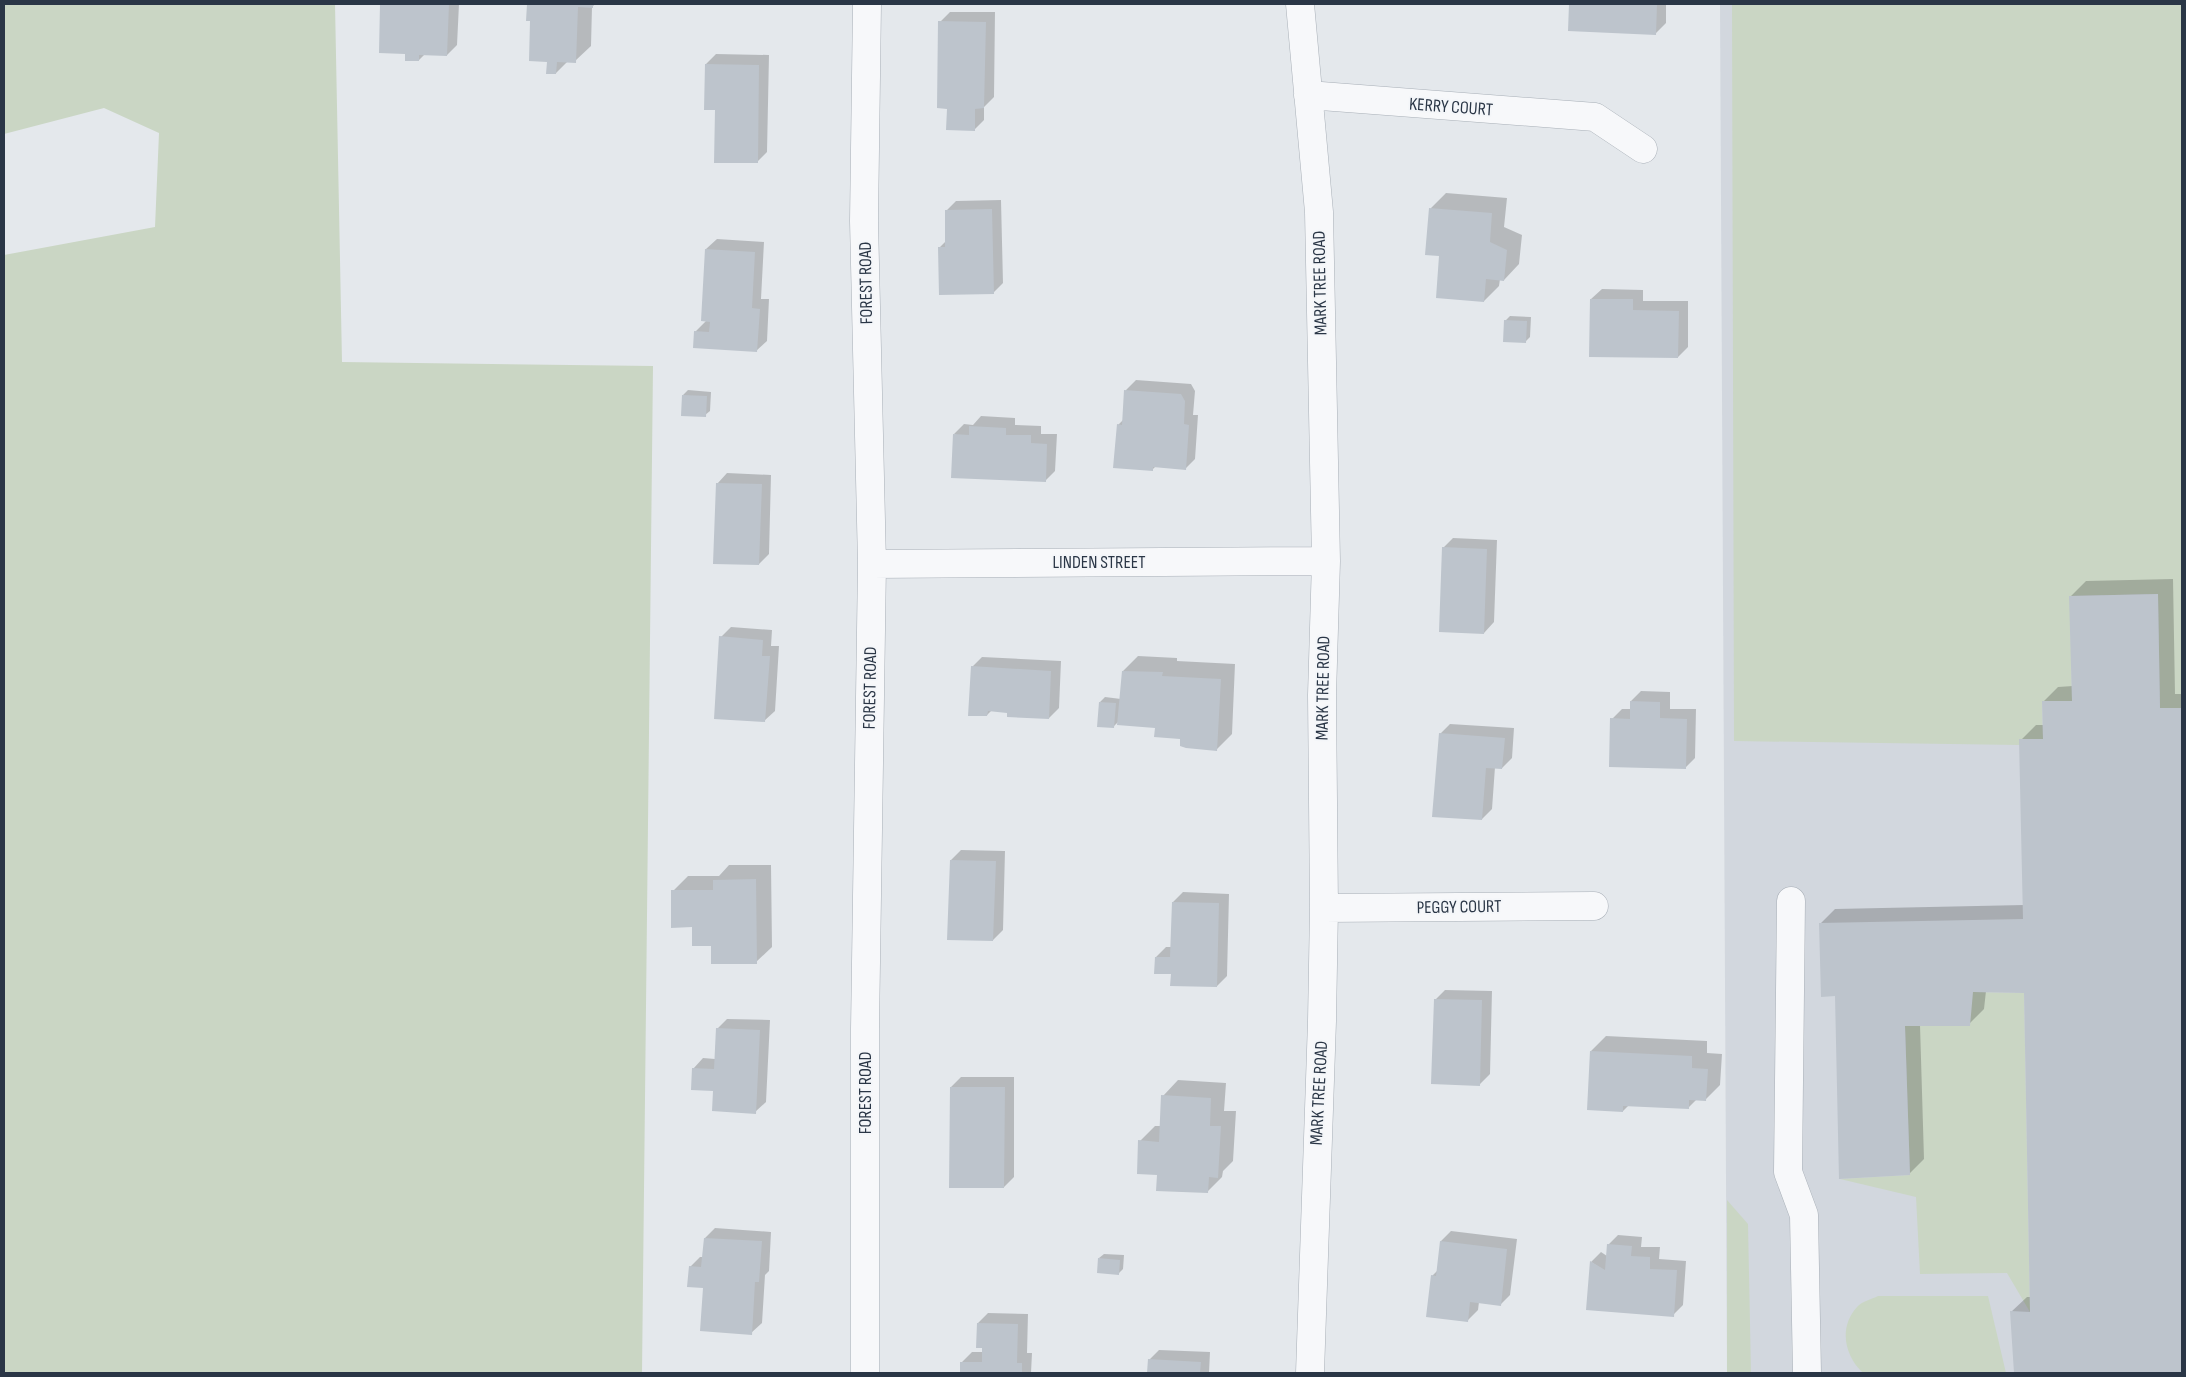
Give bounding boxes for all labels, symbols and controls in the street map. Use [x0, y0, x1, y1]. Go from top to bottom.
street label: KERRY COURT [1408, 94, 1494, 120]
street label: MARK TREE ROAD [1309, 231, 1331, 335]
street label: FOREST ROAD [855, 241, 877, 325]
street label: LINDEN STREET [1052, 552, 1146, 573]
street label: MARK TREE ROAD [1312, 636, 1334, 740]
street label: FOREST ROAD [859, 646, 881, 730]
street label: PEGGY COURT [1416, 896, 1502, 918]
street label: MARK TREE ROAD [1306, 1040, 1332, 1146]
street label: FOREST ROAD [855, 1052, 876, 1134]

